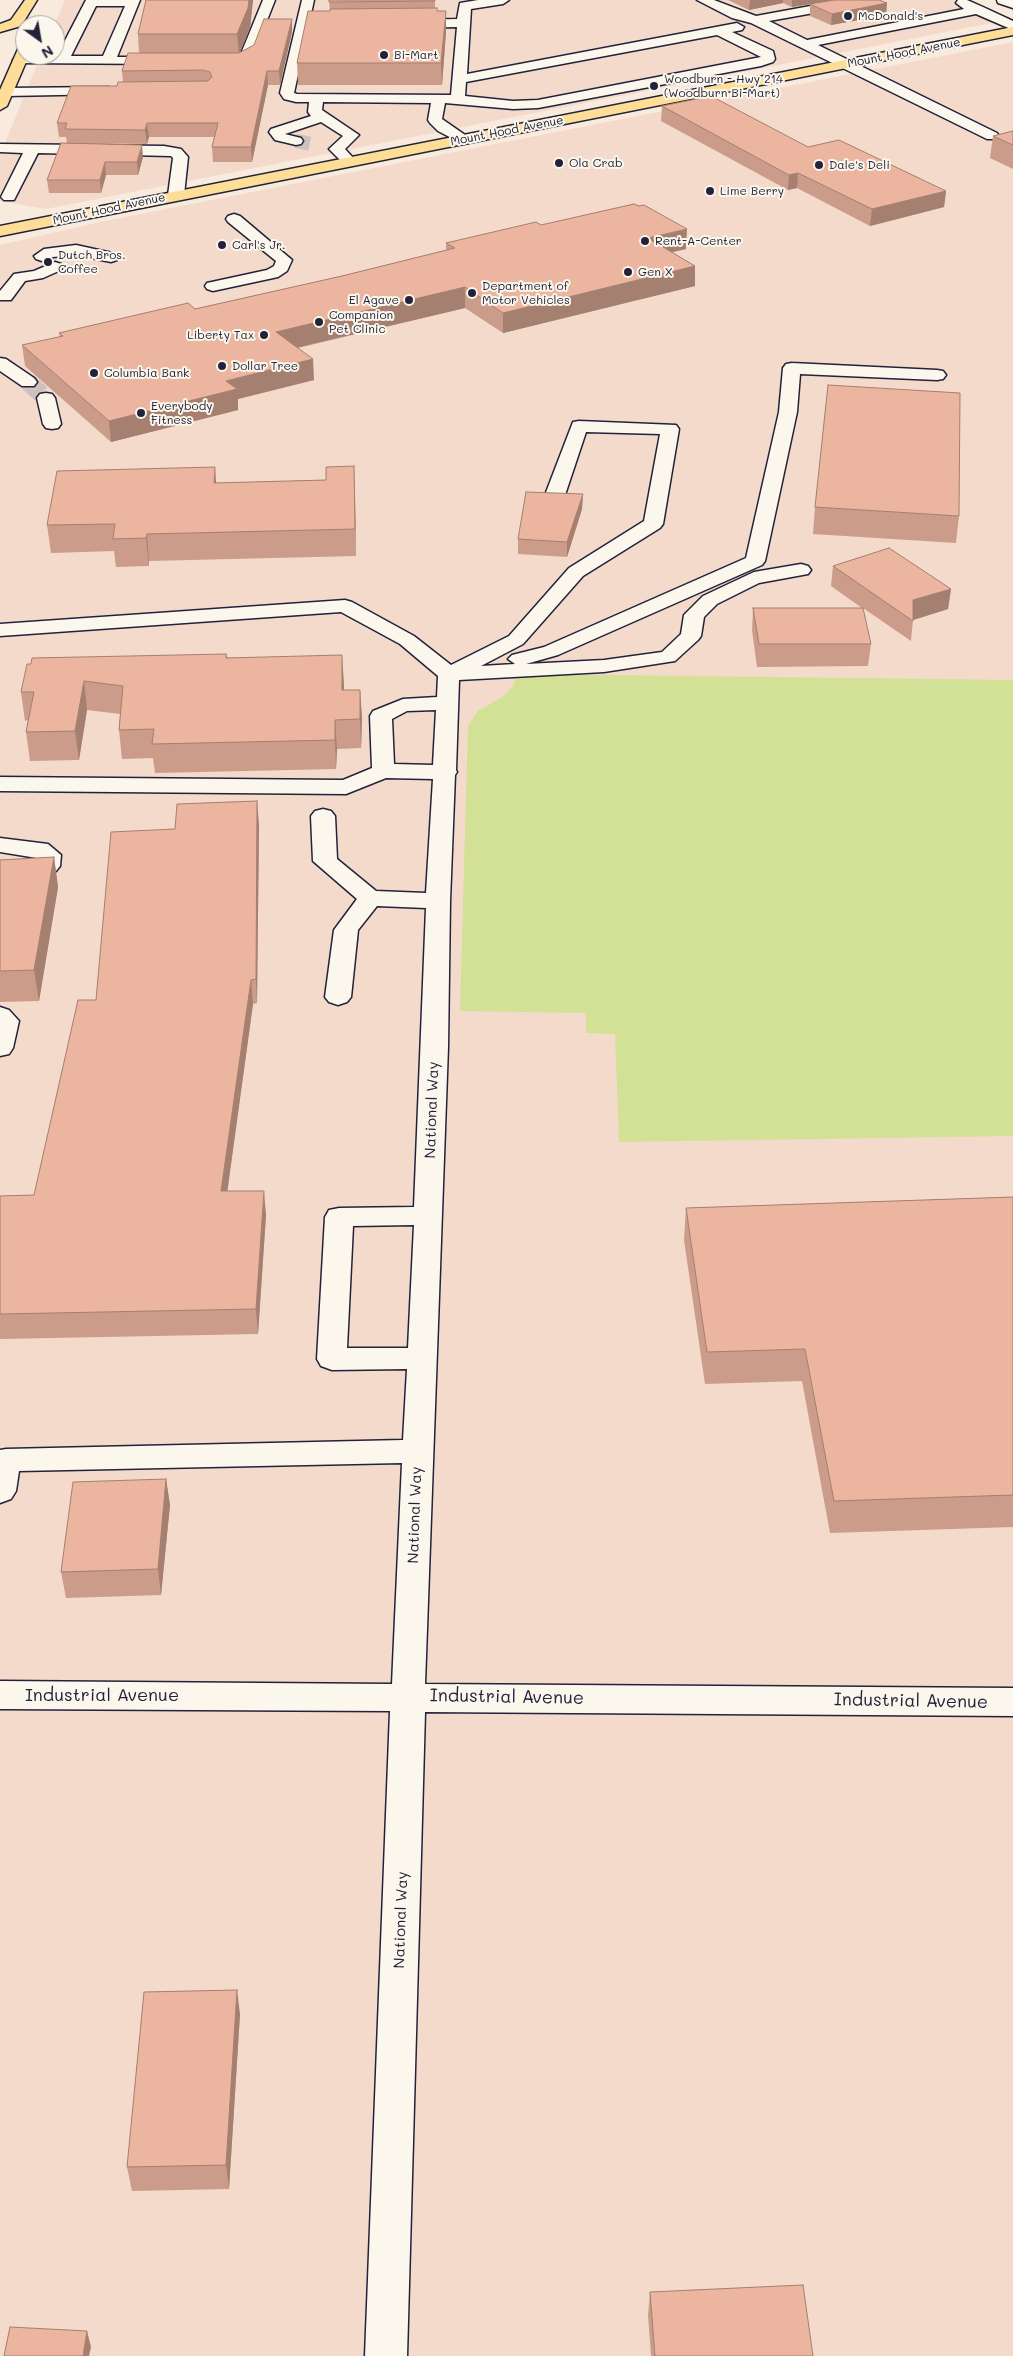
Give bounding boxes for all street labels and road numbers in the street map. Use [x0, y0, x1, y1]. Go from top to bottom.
street label: Mount Hood Avenue [846, 35, 962, 71]
street label: Mount Hood Avenue [449, 113, 565, 149]
street label: Mount Hood Avenue [51, 190, 167, 228]
street label: National Way [421, 1061, 443, 1159]
street label: National Way [404, 1466, 426, 1564]
street label: Industrial Avenue [25, 1684, 179, 1706]
street label: Industrial Avenue [430, 1685, 584, 1709]
street label: Industrial Avenue [834, 1689, 988, 1713]
street label: National Way [390, 1871, 412, 1969]

